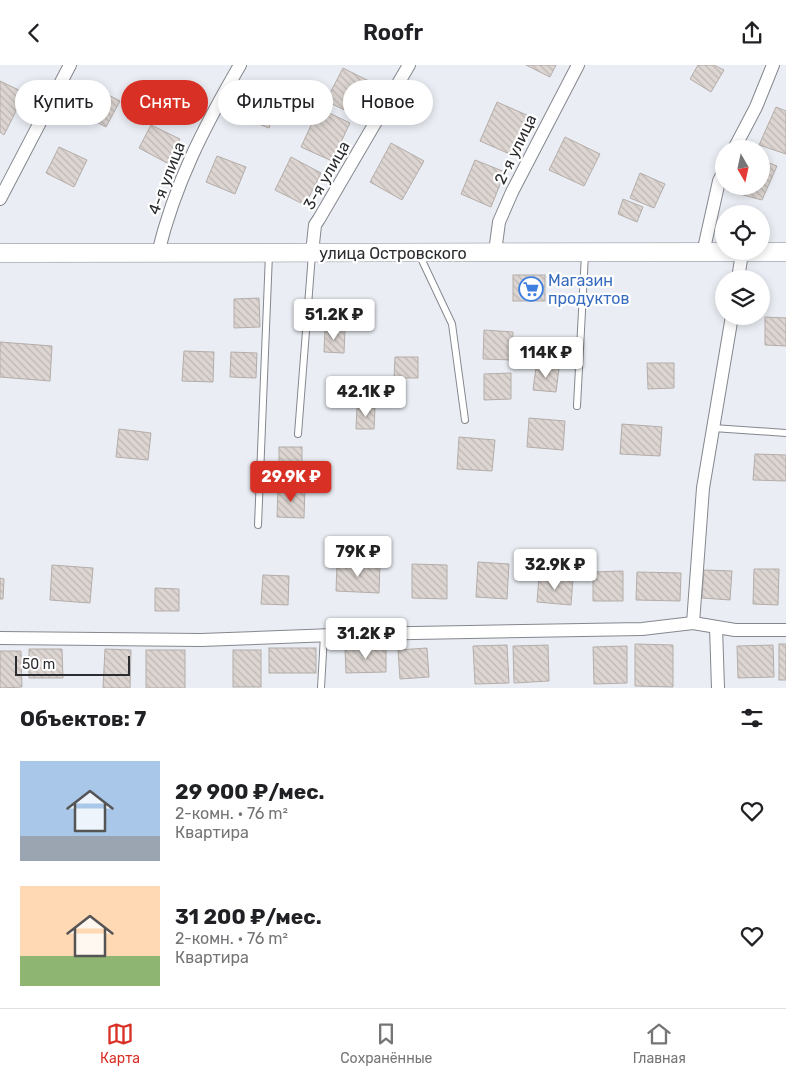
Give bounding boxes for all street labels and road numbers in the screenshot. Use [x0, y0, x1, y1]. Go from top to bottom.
street label: 2-я улица [490, 111, 541, 187]
street label: 3-я улица [299, 138, 354, 213]
street label: 4-я улица [144, 139, 189, 217]
street label: улица Островского [319, 244, 467, 263]

